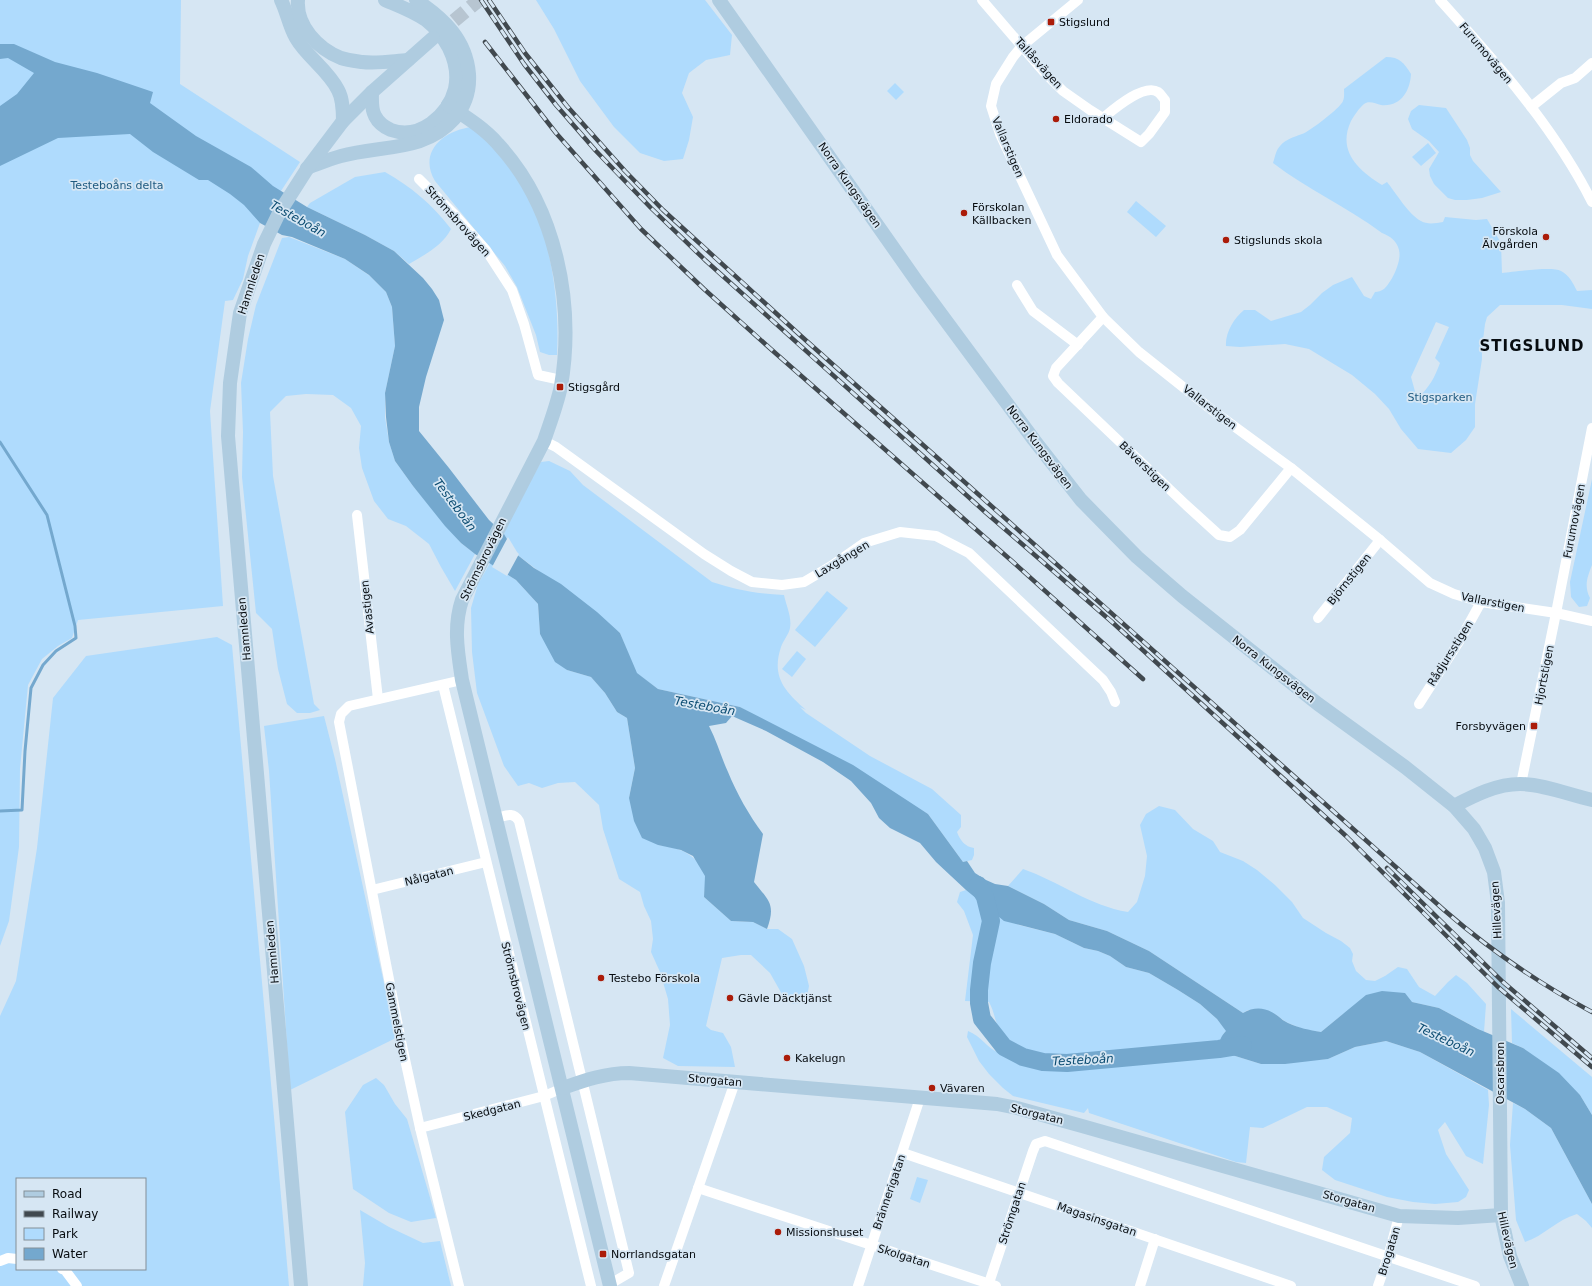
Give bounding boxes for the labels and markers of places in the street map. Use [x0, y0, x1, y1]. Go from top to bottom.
place label: Stigslund [1059, 16, 1110, 29]
marker: Stigslund [1046, 17, 1056, 27]
place label: Eldorado [1064, 113, 1113, 126]
marker: Eldorado [1051, 114, 1061, 124]
place label: Förskolan Källbacken [972, 201, 1031, 227]
marker: Förskolan Källbacken [959, 208, 969, 218]
place label: Förskola Älvgården [1482, 225, 1538, 251]
marker: Förskola Älvgården [1541, 232, 1551, 242]
place label: Stigslunds skola [1234, 234, 1323, 247]
marker: Stigslunds skola [1221, 235, 1231, 245]
place label: Stigsgård [568, 381, 620, 394]
marker: Stigsgård [555, 382, 565, 392]
place label: Forsbyvägen [1456, 720, 1526, 733]
marker: Forsbyvägen [1529, 721, 1539, 731]
place label: Testebo Förskola [608, 972, 700, 985]
marker: Testebo Förskola [596, 973, 606, 983]
place label: Gävle Däcktjänst [738, 992, 833, 1005]
marker: Gävle Däcktjänst [725, 993, 735, 1003]
place label: Kakelugn [795, 1052, 846, 1065]
marker: Kakelugn [782, 1053, 792, 1063]
place label: Vävaren [940, 1082, 985, 1095]
marker: Vävaren [927, 1083, 937, 1093]
place label: Missionshuset [786, 1226, 864, 1239]
marker: Missionshuset [773, 1227, 783, 1237]
place label: Norrlandsgatan [611, 1248, 696, 1261]
marker: Norrlandsgatan [598, 1249, 608, 1259]

